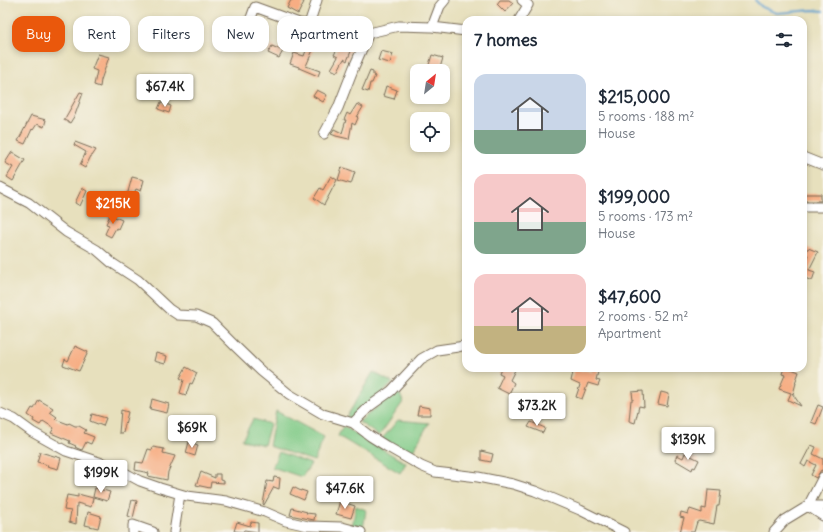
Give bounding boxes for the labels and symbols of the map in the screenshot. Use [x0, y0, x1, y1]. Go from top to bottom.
north arrow [410, 64, 450, 104]
pin: $67.4K [132, 74, 198, 108]
pin: $215K [85, 191, 141, 225]
pin: $73.2K [504, 393, 570, 427]
pin: $69K [168, 415, 216, 449]
pin: $139K [660, 427, 716, 461]
pin: $199K [73, 460, 129, 494]
pin: $47.6K [312, 476, 378, 510]

